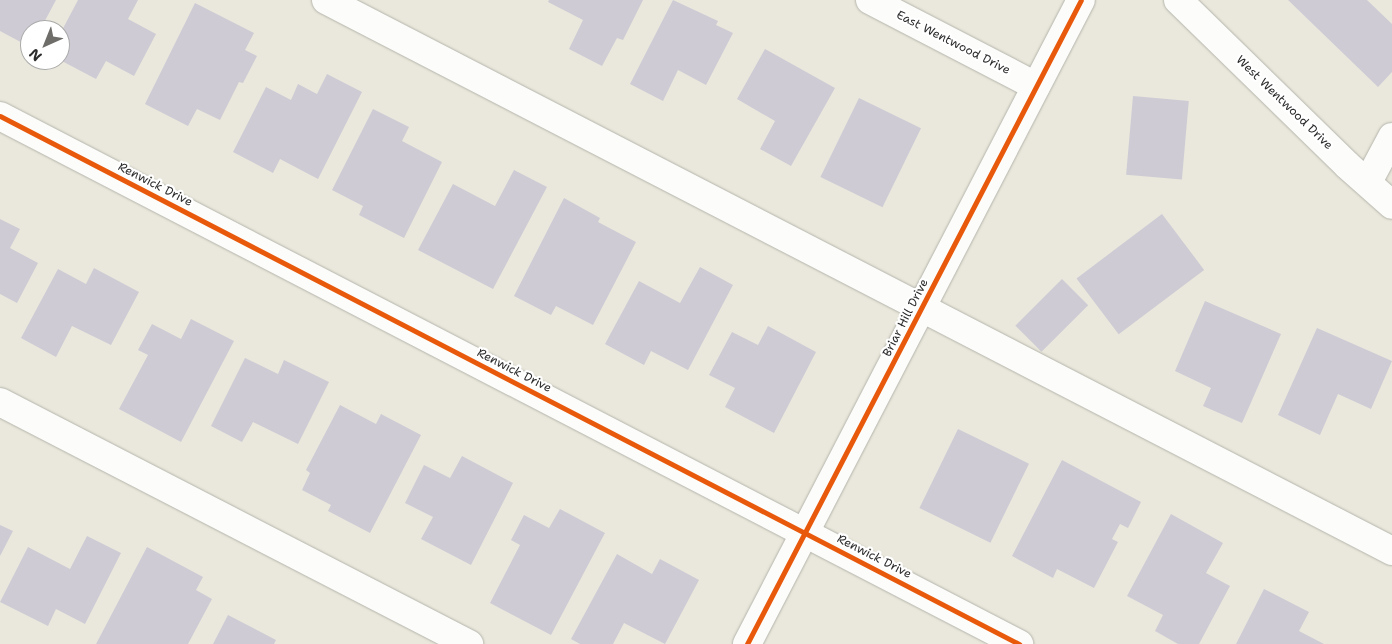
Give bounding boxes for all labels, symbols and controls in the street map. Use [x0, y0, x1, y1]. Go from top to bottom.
street label: East Wentwood Drive [894, 8, 1012, 78]
north arrow [20, 20, 70, 70]
text: N [25, 45, 46, 65]
street label: West Wentwood Drive [1233, 53, 1335, 153]
street label: Renwick Drive [115, 160, 195, 210]
street label: Briar Hill Drive [880, 277, 932, 359]
street label: Renwick Drive [474, 346, 554, 396]
street label: Renwick Drive [834, 532, 914, 582]

